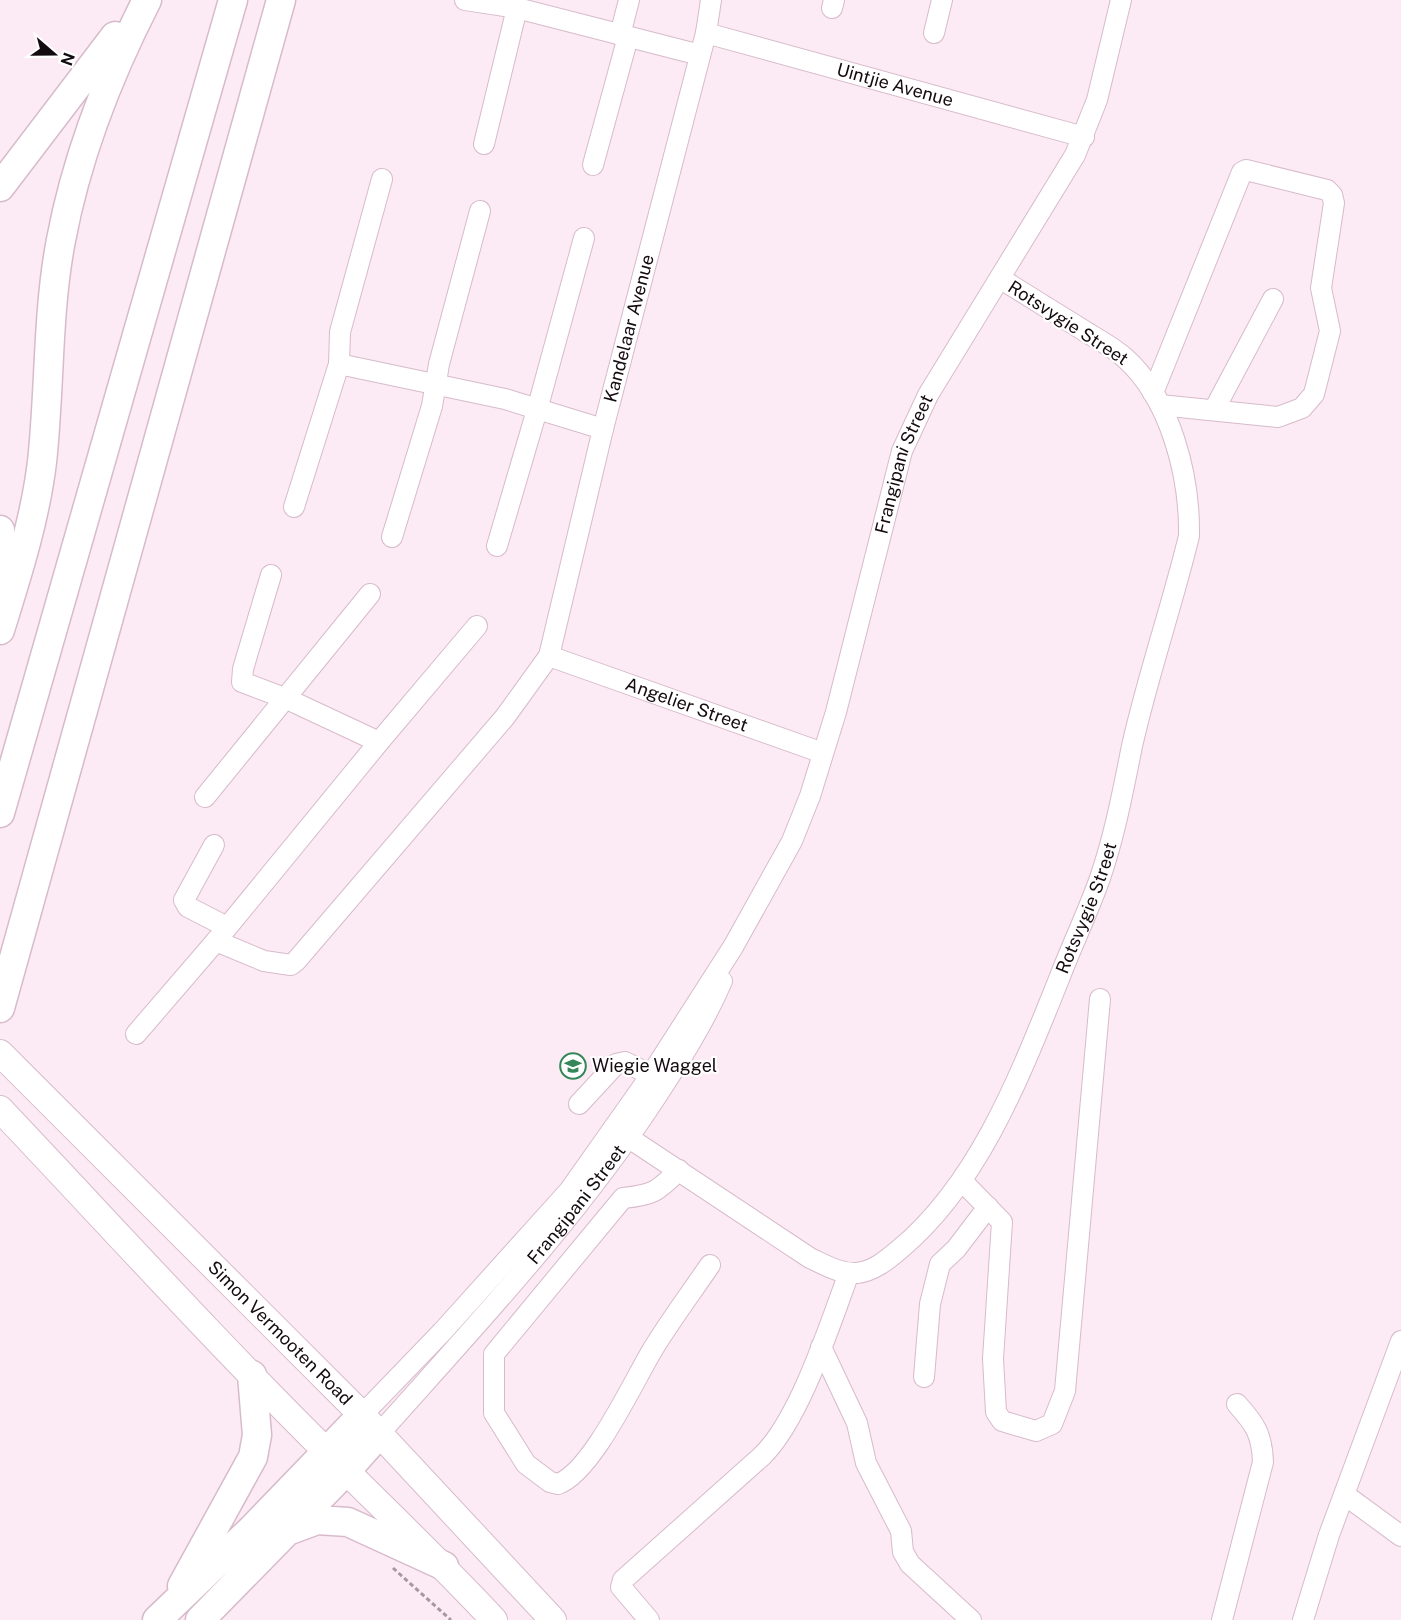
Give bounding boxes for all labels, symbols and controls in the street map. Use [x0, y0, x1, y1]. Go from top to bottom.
north arrow [24, 24, 84, 84]
text: N [57, 50, 79, 68]
street label: Uintjie Avenue [834, 58, 956, 111]
street label: Kandelaar Avenue [599, 252, 658, 405]
street label: Rotsvygie Street [1004, 276, 1132, 369]
street label: Frangipani Street [870, 391, 937, 536]
street label: Angelier Street [623, 673, 751, 736]
street label: Rotsvygie Street [1051, 840, 1120, 976]
school or university icon: Wiegie Waggel [558, 1051, 588, 1081]
place label: Wiegie Waggel [592, 1055, 717, 1076]
street label: Frangipani Street [523, 1140, 630, 1268]
street label: Simon Vermooten Road [204, 1256, 357, 1409]

